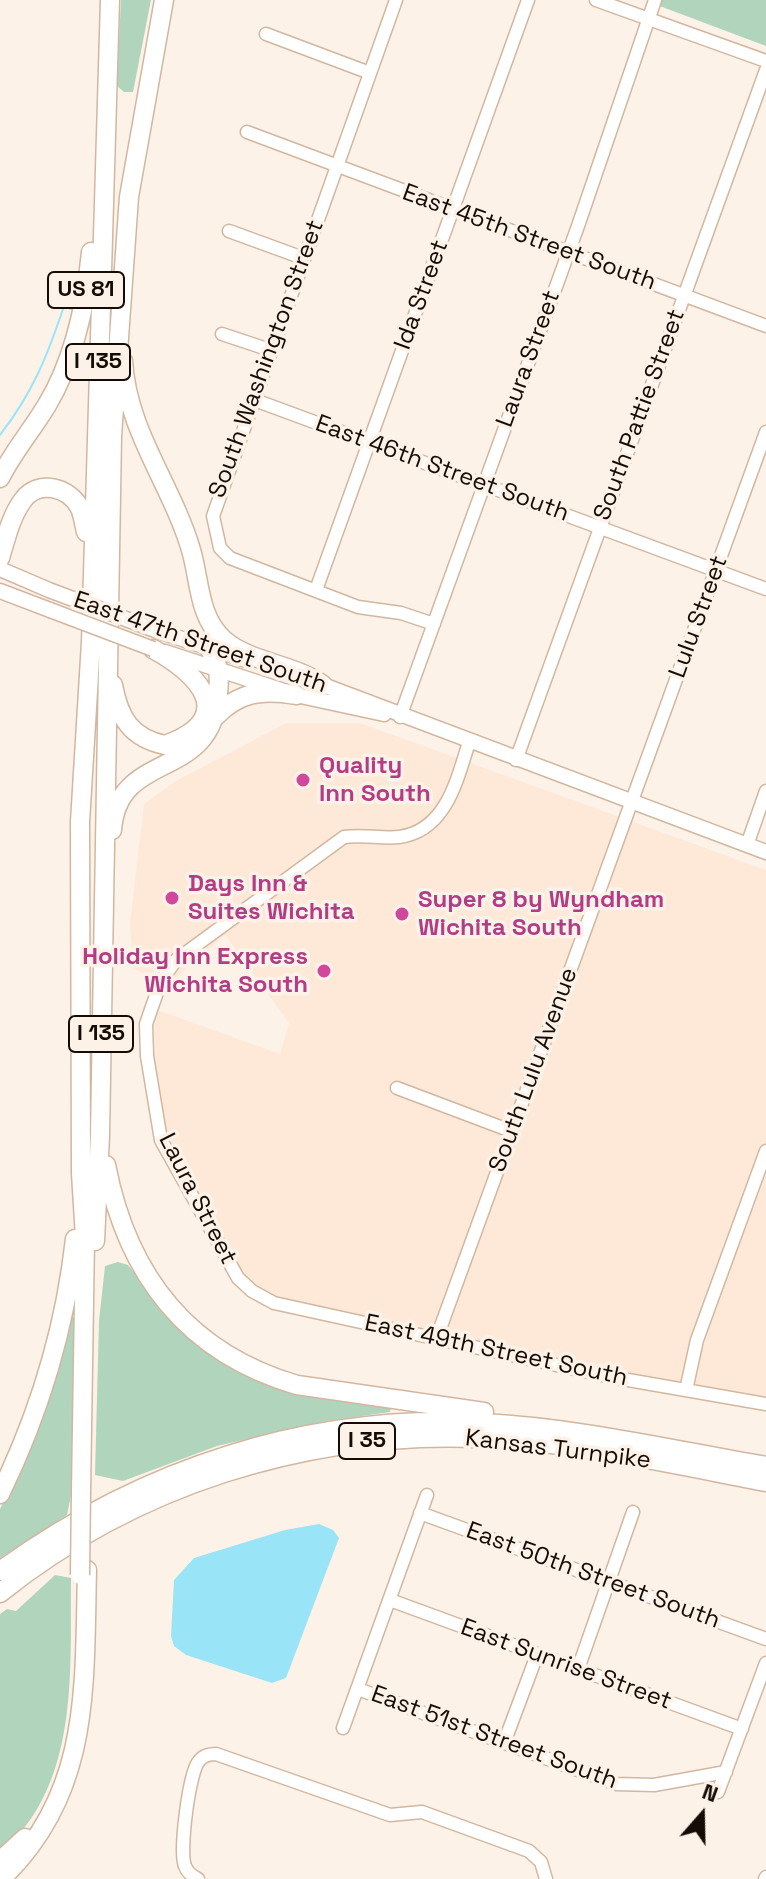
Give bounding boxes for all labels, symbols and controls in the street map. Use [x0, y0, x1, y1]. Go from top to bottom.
street label: East 45th Street South [398, 179, 660, 297]
street label: South Washington Street [203, 216, 331, 502]
street label: Ida Street [389, 236, 455, 354]
road number: US 81 [48, 272, 124, 308]
street label: Laura Street [491, 287, 567, 431]
street label: South Pattie Street [588, 306, 692, 524]
road number: I 135 [66, 344, 130, 380]
street label: East 46th Street South [311, 410, 573, 528]
street label: Lulu Street [664, 552, 734, 682]
street label: East 47th Street South [70, 586, 330, 700]
place label: Quality Inn South [319, 752, 431, 808]
marker: Quality Inn South [294, 771, 312, 789]
place label: Days Inn & Suites Wichita [188, 870, 355, 926]
place label: Super 8 by Wyndham Wichita South [418, 886, 664, 942]
marker: Days Inn & Suites Wichita [163, 889, 181, 907]
marker: Super 8 by Wyndham Wichita South [393, 905, 411, 923]
place label: Holiday Inn Express Wichita South [82, 943, 308, 999]
marker: Holiday Inn Express Wichita South [315, 962, 333, 980]
street label: South Lulu Avenue [484, 964, 584, 1176]
road number: I 135 [69, 1016, 133, 1052]
street label: Laura Street [152, 1129, 242, 1269]
street label: East 49th Street South [362, 1309, 630, 1393]
road number: I 35 [339, 1423, 395, 1459]
street label: Kansas Turnpike [464, 1424, 652, 1476]
street label: East 50th Street South [462, 1517, 724, 1635]
street label: East Sunrise Street [457, 1613, 675, 1717]
street label: East 51st Street South [367, 1680, 621, 1796]
north arrow [662, 1775, 742, 1855]
text: N [698, 1777, 722, 1808]

